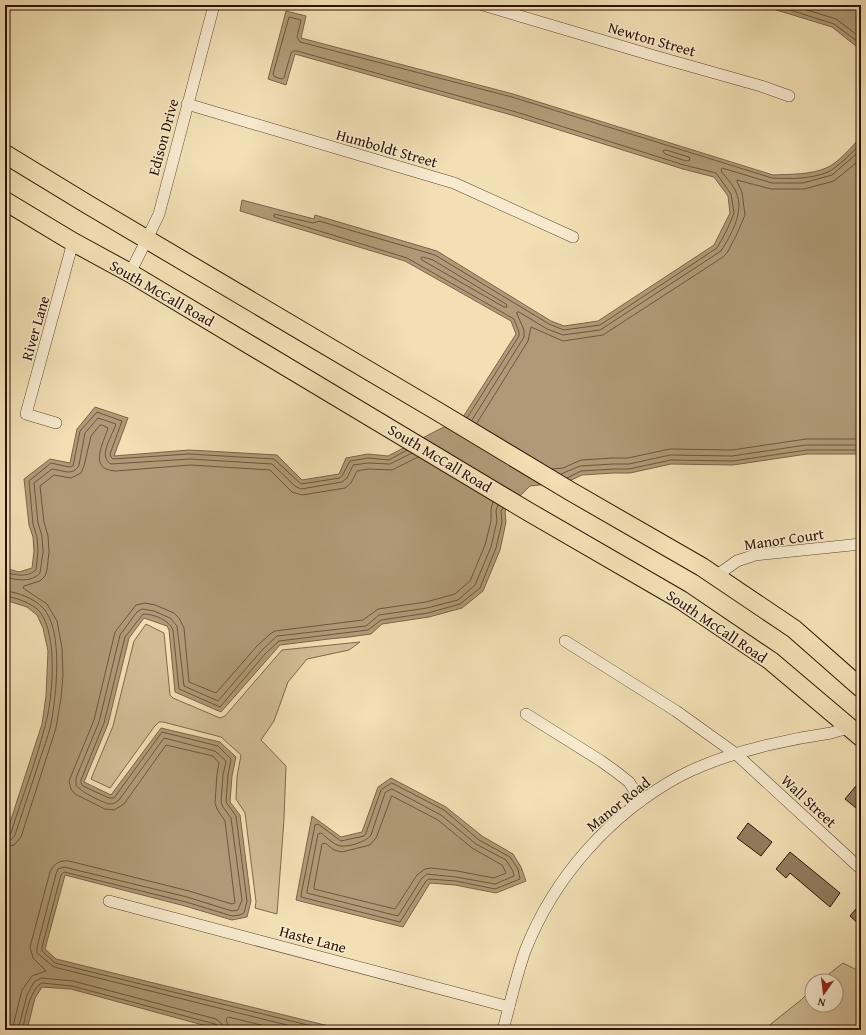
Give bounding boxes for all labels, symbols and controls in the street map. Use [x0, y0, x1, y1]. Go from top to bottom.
street label: Newton Street [606, 16, 699, 62]
street label: Edison Drive [143, 96, 183, 178]
street label: Humboldt Street [334, 124, 441, 173]
street label: South McCall Road [106, 255, 218, 331]
street label: River Lane [16, 293, 54, 363]
street label: South McCall Road [384, 419, 496, 497]
street label: Manor Court [743, 523, 826, 555]
street label: South McCall Road [662, 584, 772, 668]
street label: Wall Street [777, 770, 842, 833]
street label: Manor Road [582, 772, 654, 836]
street label: Haste Lane [277, 920, 349, 958]
north arrow [804, 973, 844, 1013]
text: N [815, 994, 827, 1011]

